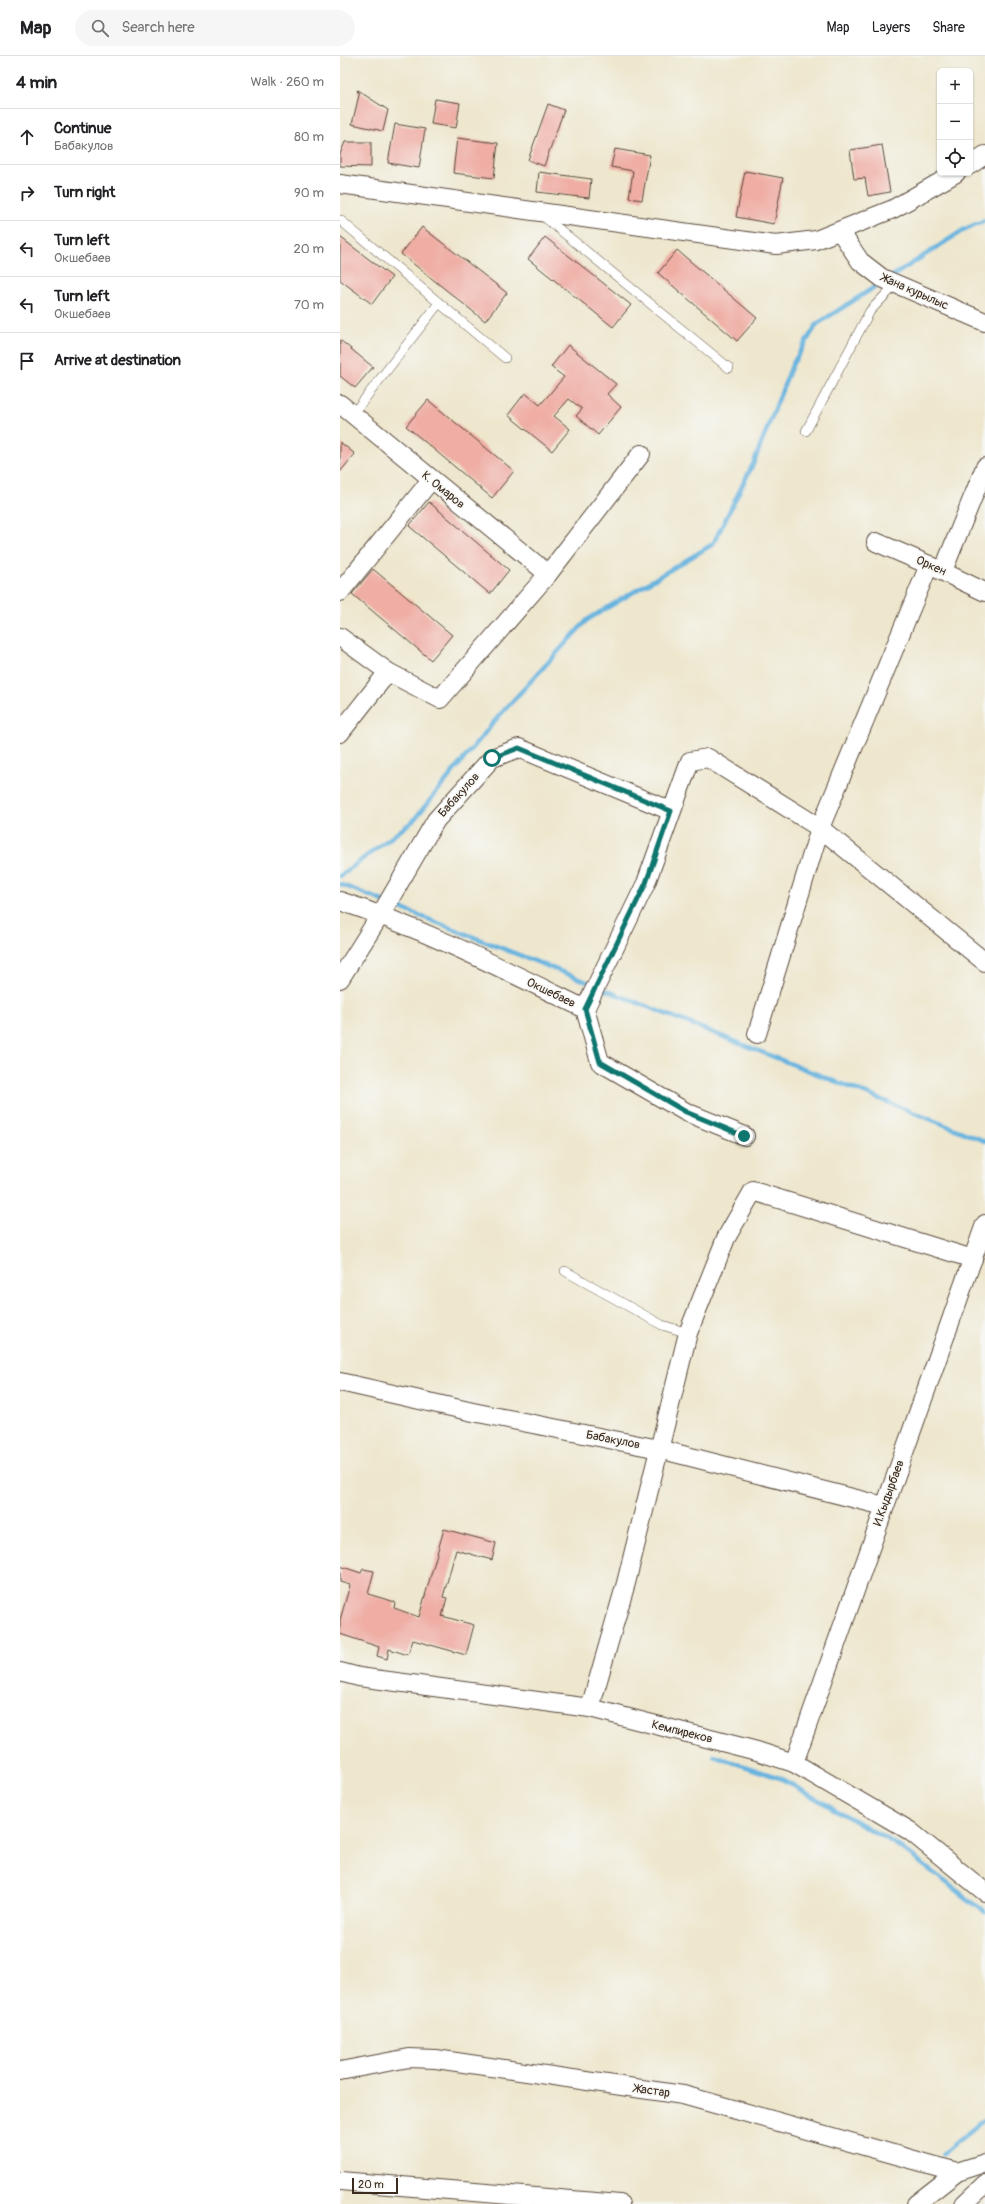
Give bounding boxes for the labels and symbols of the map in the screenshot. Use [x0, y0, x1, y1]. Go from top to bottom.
street label: Жана курылыс [877, 270, 951, 313]
street label: К. Омаров [418, 468, 468, 512]
street label: Оркен [914, 553, 948, 579]
route start [483, 749, 501, 767]
street label: Бабакулов [435, 770, 483, 820]
street label: Окшебаев [524, 975, 578, 1011]
route end [735, 1127, 753, 1145]
street label: Бабакулов [585, 1427, 641, 1453]
street label: И.Кыдырбаев [870, 1458, 908, 1528]
street label: Кемпиреков [650, 1717, 714, 1747]
street label: Жастар [631, 2081, 671, 2101]
scale bar [352, 2176, 398, 2195]

